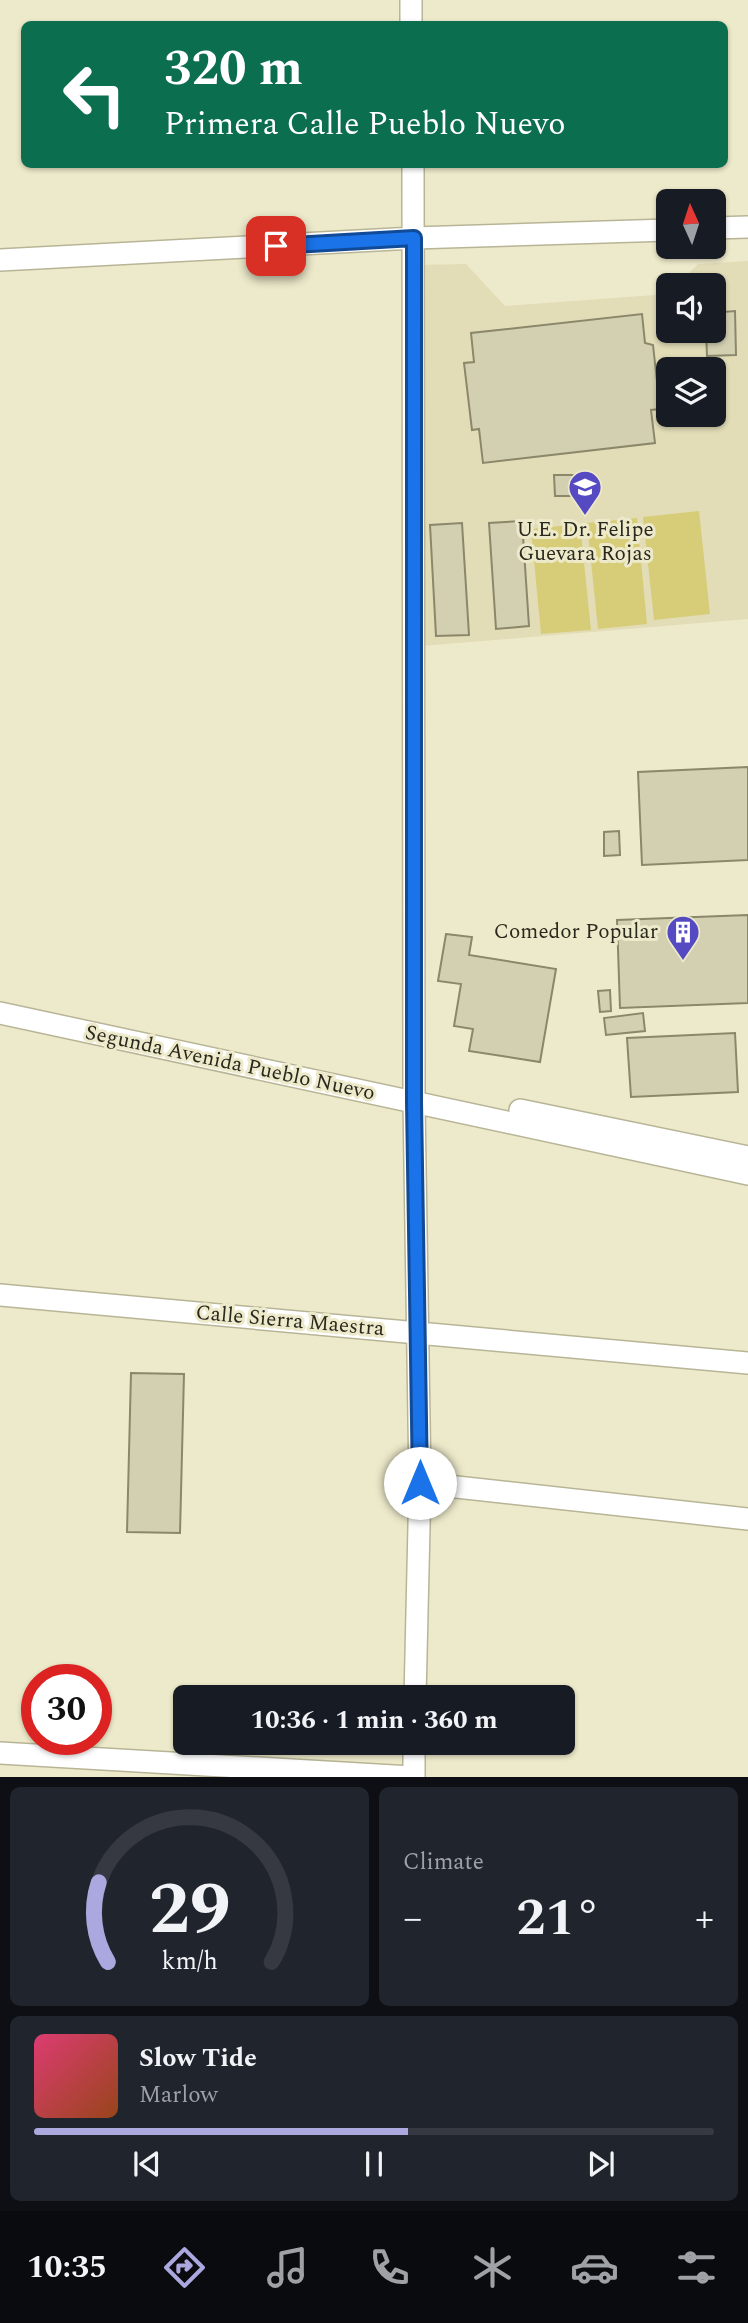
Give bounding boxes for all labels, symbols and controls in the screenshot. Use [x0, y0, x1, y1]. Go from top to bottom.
text: 320 m [164, 32, 303, 107]
icon: left [49, 49, 140, 140]
text: Primera Calle Pueblo Nuevo [164, 100, 566, 149]
north arrow [656, 189, 726, 259]
map controls [656, 189, 726, 427]
pin [246, 216, 306, 276]
icon: arrive [257, 227, 295, 265]
button: sound [656, 273, 726, 343]
button: layers [656, 357, 726, 427]
school or university icon: U.E. Dr. Felipe Guevara Rojas [566, 468, 604, 517]
place label: U.E. Dr. Felipe Guevara Rojas [516, 514, 654, 570]
building icon: Comedor Popular [664, 913, 702, 962]
place label: Comedor Popular [494, 916, 658, 948]
street label: Segunda Avenida Pueblo Nuevo [82, 1017, 378, 1109]
street label: Calle Sierra Maestra [194, 1297, 386, 1345]
position arrow [383, 1446, 457, 1520]
speed limit sign: 30 [21, 1664, 112, 1755]
text: 10:36 · 1 min · 360 m [250, 1700, 498, 1740]
text: Climate [403, 1845, 484, 1880]
text: 29 [149, 1856, 230, 1967]
text: 21° [516, 1879, 601, 1958]
text: − [403, 1890, 422, 1948]
text: + [695, 1890, 714, 1948]
text: km/h [161, 1943, 218, 1981]
text: Slow Tide [139, 2038, 257, 2078]
text: Marlow [139, 2078, 218, 2113]
icon: previous [128, 2145, 166, 2183]
icon: pause [355, 2145, 393, 2183]
icon: next [582, 2145, 620, 2183]
text: 10:35 [27, 2243, 107, 2292]
icon: directions [160, 2243, 209, 2292]
icon: music [263, 2243, 312, 2292]
icon: phone [365, 2243, 414, 2292]
icon: climate [468, 2243, 517, 2292]
icon: car [570, 2243, 619, 2292]
icon: filters [672, 2243, 721, 2292]

